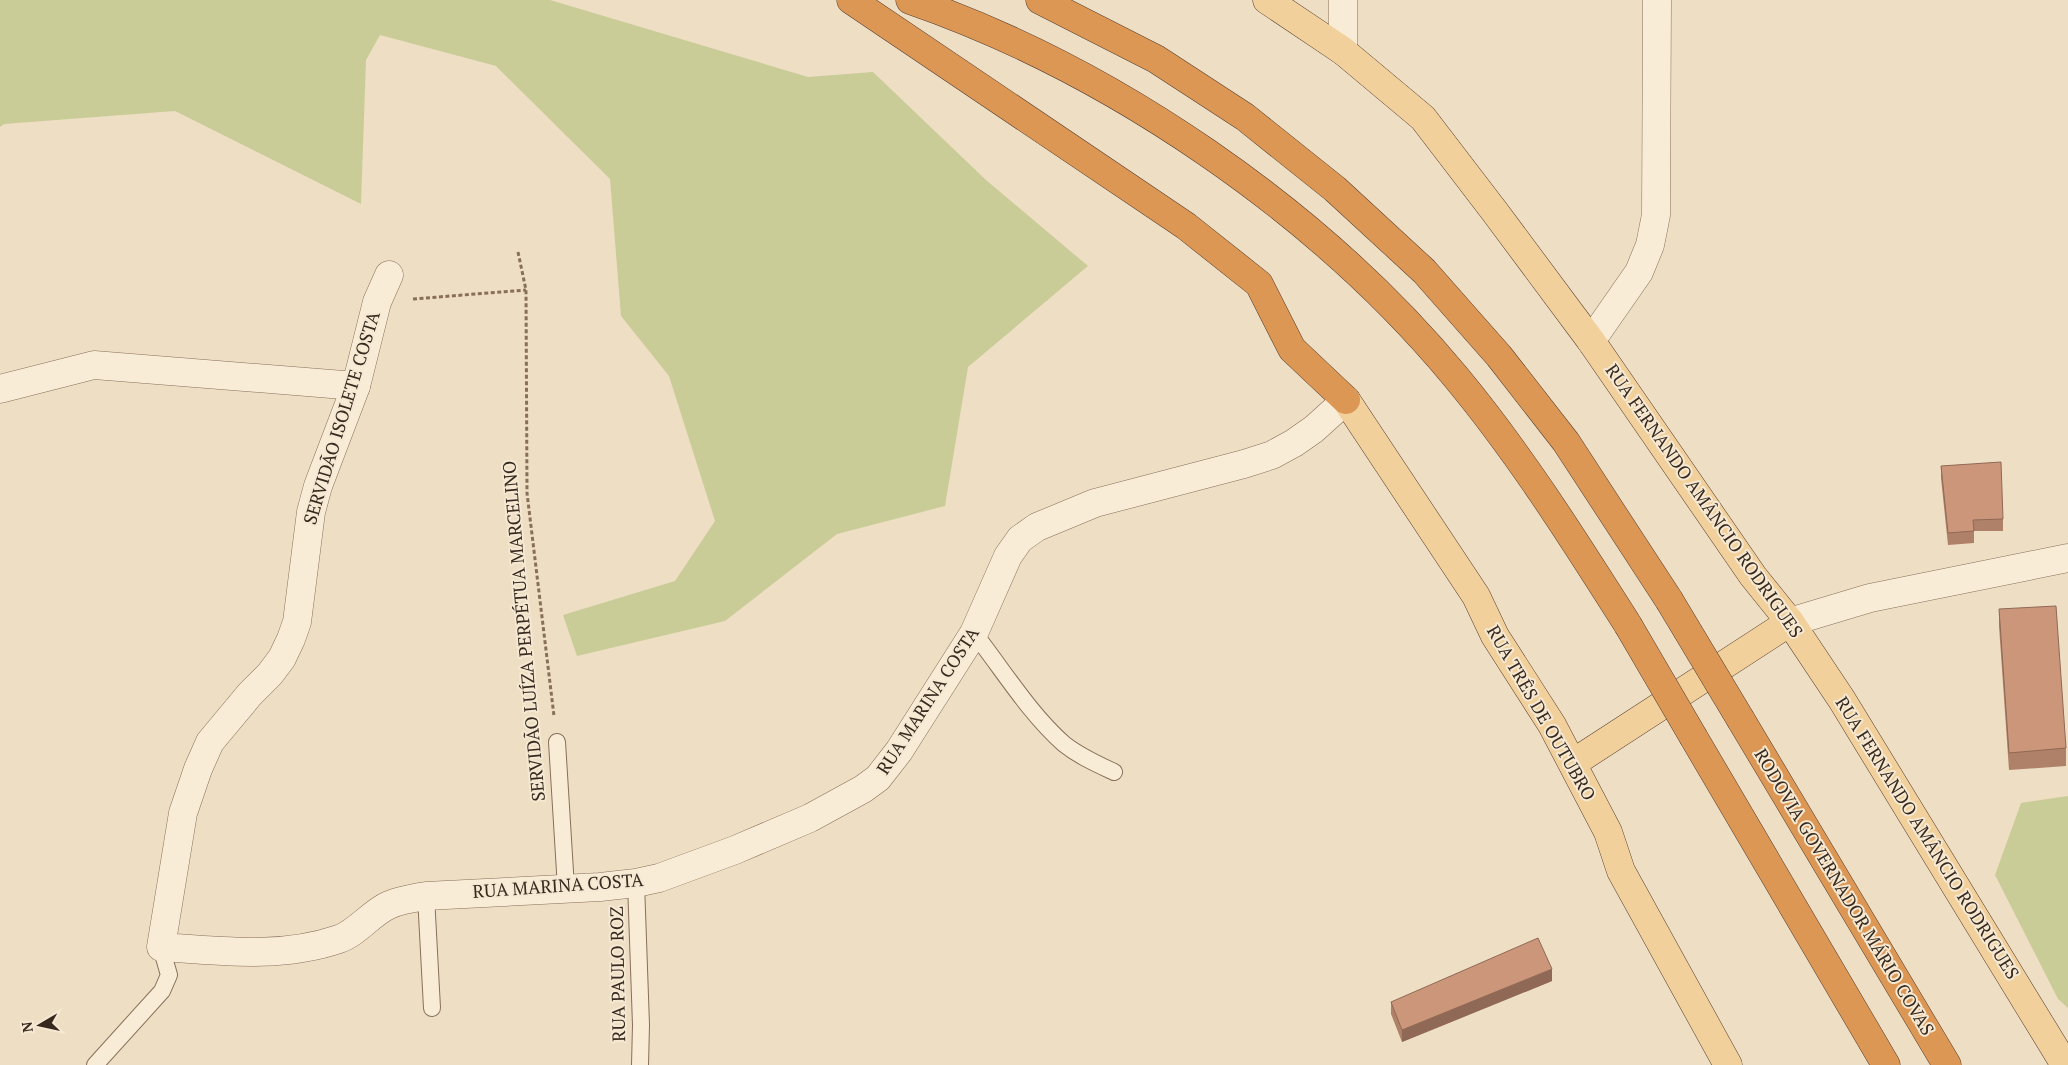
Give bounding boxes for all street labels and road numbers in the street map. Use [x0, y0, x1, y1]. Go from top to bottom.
street label: SERVIDÃO ISOLETE COSTA [297, 308, 385, 527]
street label: RUA FERNANDO AMÂNCIO RODRIGUES [1601, 359, 1809, 642]
street label: SERVIDÃO LUÍZA PERPÉTUA MARCELINO [496, 460, 550, 802]
street label: RUA TRÊS DE OUTUBRO [1482, 621, 1602, 804]
street label: RUA MARINA COSTA [870, 622, 984, 779]
street label: RUA FERNANDO AMÂNCIO RODRIGUES [1831, 692, 2025, 983]
street label: RODOVIA GOVERNADOR MÁRIO COVAS [1749, 744, 1940, 1039]
street label: RUA MARINA COSTA [472, 867, 645, 903]
street label: RUA PAULO ROZ [604, 906, 630, 1042]

